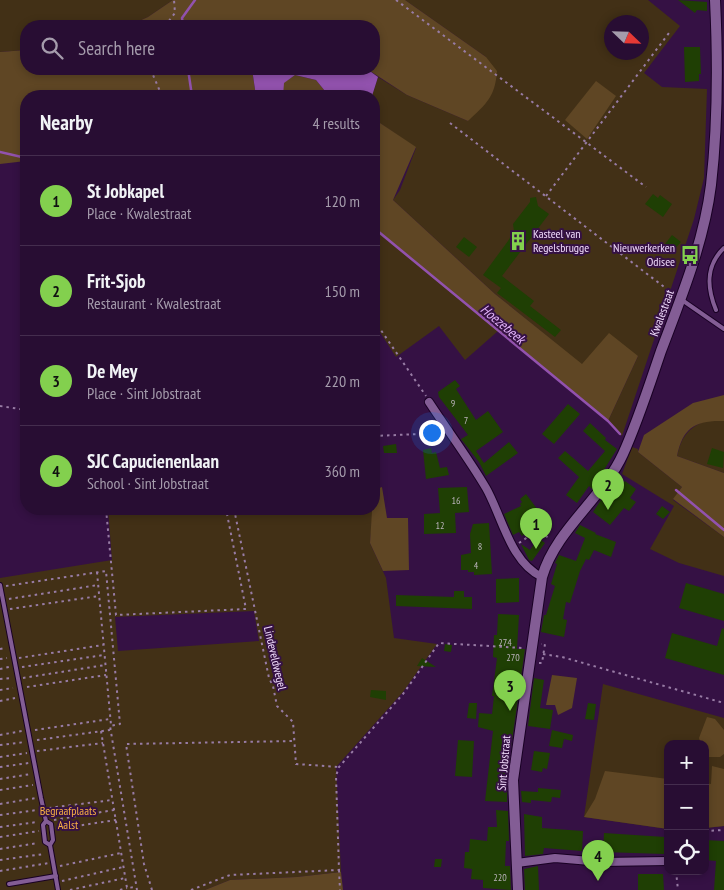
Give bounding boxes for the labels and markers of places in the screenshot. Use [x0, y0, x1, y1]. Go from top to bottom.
place label: Kasteel van Regelsbrugge [533, 226, 589, 255]
building icon: Kasteel van Regelsbrugge [507, 230, 529, 252]
place label: Nieuwerkerken Odisee [613, 240, 675, 269]
bus stop icon: Nieuwerkerken Odisee [679, 244, 701, 266]
pin: 2 [592, 469, 624, 510]
pin: 1 [520, 508, 552, 549]
pin: 3 [494, 670, 526, 711]
pin: 4 [582, 840, 614, 881]

